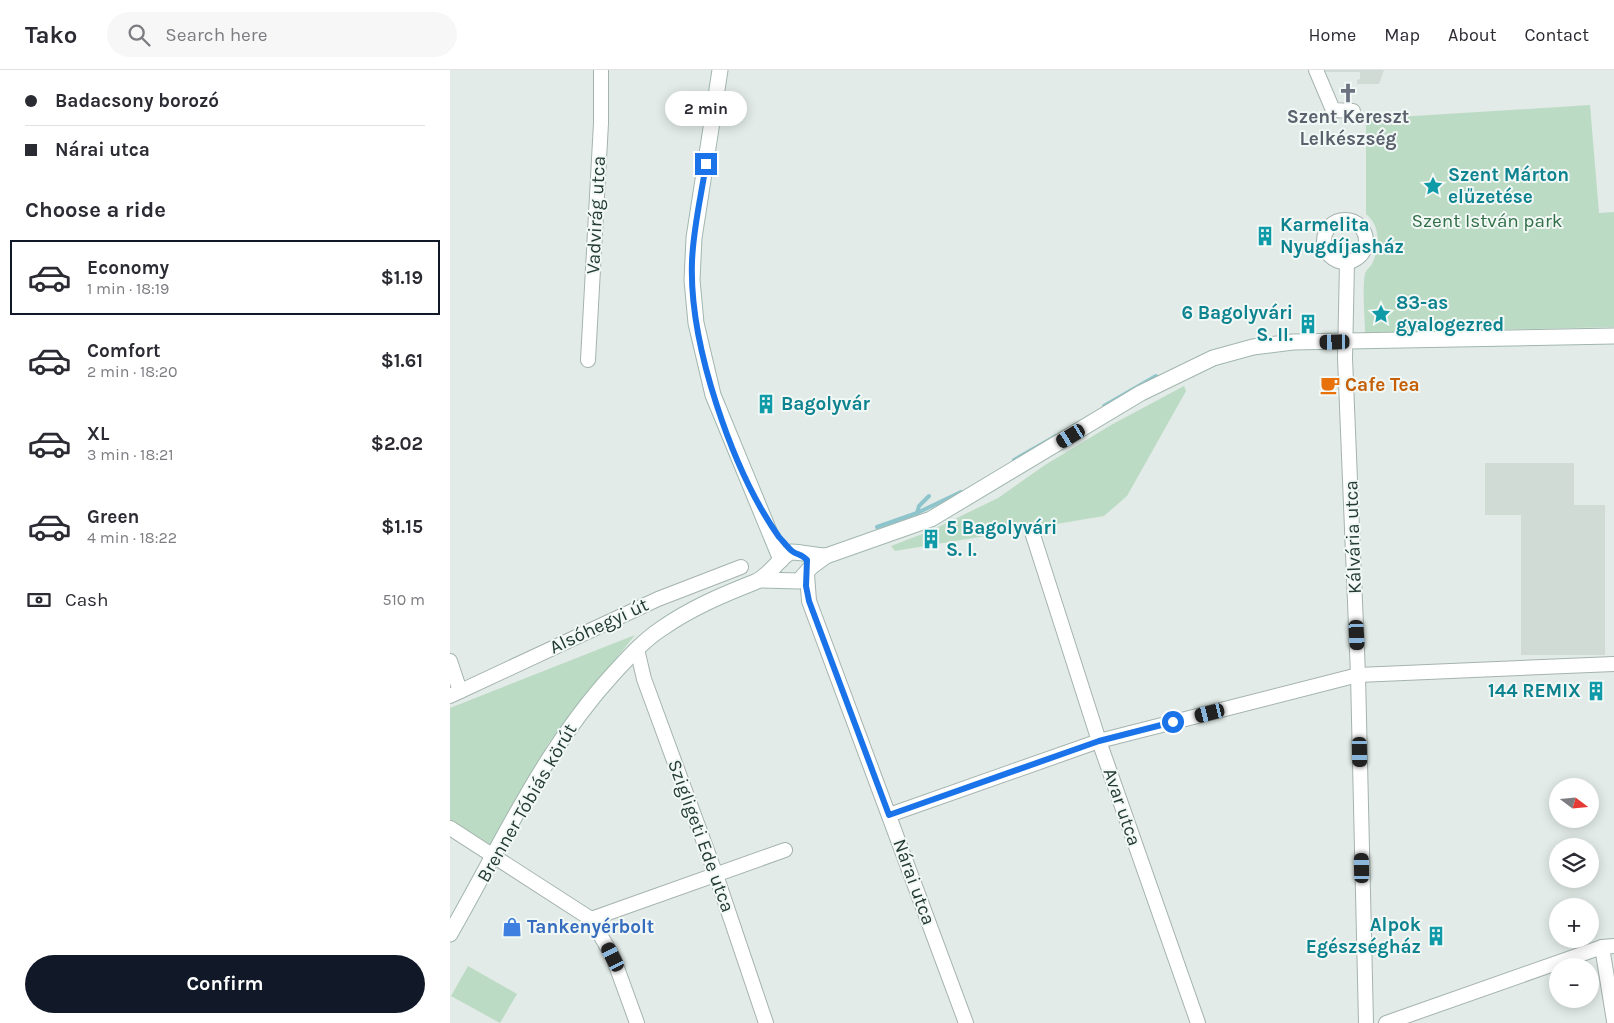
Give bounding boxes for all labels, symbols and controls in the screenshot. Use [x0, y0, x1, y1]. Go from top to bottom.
search box [107, 12, 457, 57]
text: Tako [25, 21, 77, 49]
icon: search [125, 21, 153, 49]
text: Search here [165, 24, 268, 46]
text: Home [1308, 24, 1356, 46]
text: Map [1384, 24, 1420, 46]
text: About [1448, 24, 1497, 46]
text: Contact [1525, 24, 1589, 46]
church icon: Szent Kereszt Lelkészség [1337, 82, 1359, 104]
text: Badacsony borozó [55, 90, 219, 112]
callout: 2 min [665, 92, 747, 126]
text: 2 min [684, 99, 728, 118]
place label: Szent Kereszt Lelkészség [1287, 106, 1409, 150]
text: Nárai utca [55, 139, 150, 161]
route end [695, 153, 717, 175]
street label: Vadvirág utca [582, 155, 610, 275]
place label: Szent Márton elűzetése [1448, 164, 1569, 208]
place icon: Szent Márton elűzetése [1422, 175, 1444, 197]
text: Choose a ride [25, 197, 166, 223]
park label: Szent István park [1412, 210, 1563, 232]
place label: Karmelita Nyugdíjasház [1280, 214, 1404, 258]
building icon: Karmelita Nyugdíjasház [1254, 225, 1276, 247]
icon: car [27, 255, 72, 300]
text: Economy [87, 257, 169, 279]
text: $1.19 [381, 267, 423, 289]
text: 1 min · 18:19 [87, 279, 169, 298]
place label: 83-as gyalogezred [1396, 292, 1504, 336]
place label: 6 Bagolyvári S. II. [1181, 302, 1293, 346]
place icon: 83-as gyalogezred [1370, 303, 1392, 325]
building icon: 6 Bagolyvári S. II. [1297, 313, 1319, 335]
car [1319, 334, 1350, 350]
icon: car [27, 338, 72, 383]
text: Comfort [87, 340, 161, 362]
text: $1.61 [381, 350, 423, 372]
text: 2 min · 18:20 [87, 362, 178, 381]
cafe icon: Cafe Tea [1319, 374, 1341, 396]
place label: Cafe Tea [1345, 374, 1420, 396]
building icon: Bagolyvár [755, 393, 777, 415]
place label: Bagolyvár [781, 393, 871, 415]
icon: car [27, 421, 72, 466]
car [1054, 422, 1087, 450]
text: XL [87, 423, 109, 445]
text: $2.02 [371, 433, 423, 455]
text: 3 min · 18:21 [87, 445, 173, 464]
street label: Kálvária utca [1340, 480, 1366, 594]
icon: car [27, 504, 72, 549]
text: Green [87, 506, 139, 528]
text: $1.15 [381, 516, 423, 538]
place label: 5 Bagolyvári S. I. [946, 517, 1057, 561]
text: 4 min · 18:22 [87, 528, 177, 547]
building icon: 5 Bagolyvári S. I. [920, 528, 942, 550]
icon: cash [25, 586, 53, 614]
text: Cash [65, 589, 109, 611]
text: 510 m [382, 590, 425, 609]
street label: Alsóhegyi út [546, 594, 652, 658]
car [1348, 620, 1365, 650]
place label: 144 REMIX [1488, 680, 1581, 702]
building icon: 144 REMIX [1585, 680, 1607, 702]
car [1193, 702, 1226, 724]
route start [1162, 711, 1184, 733]
street label: Brenner Tóbiás körút [473, 720, 581, 886]
car [1352, 737, 1367, 767]
street label: Szigligeti Ede utca [663, 757, 739, 915]
street label: Avar utca [1098, 765, 1146, 849]
north arrow [1549, 778, 1599, 828]
map controls [1549, 778, 1599, 1008]
street label: Nárai utca [888, 836, 940, 928]
button: layers [1549, 838, 1599, 888]
car [1354, 853, 1369, 883]
button: + [1549, 898, 1599, 948]
place label: Alpok Egészségház [1306, 914, 1421, 958]
shop icon: Tankenyérbolt [501, 916, 523, 938]
place label: Tankenyérbolt [527, 916, 654, 938]
building icon: Alpok Egészségház [1425, 925, 1447, 947]
car [599, 940, 626, 974]
button: Confirm [25, 955, 425, 1013]
button: − [1549, 958, 1599, 1008]

